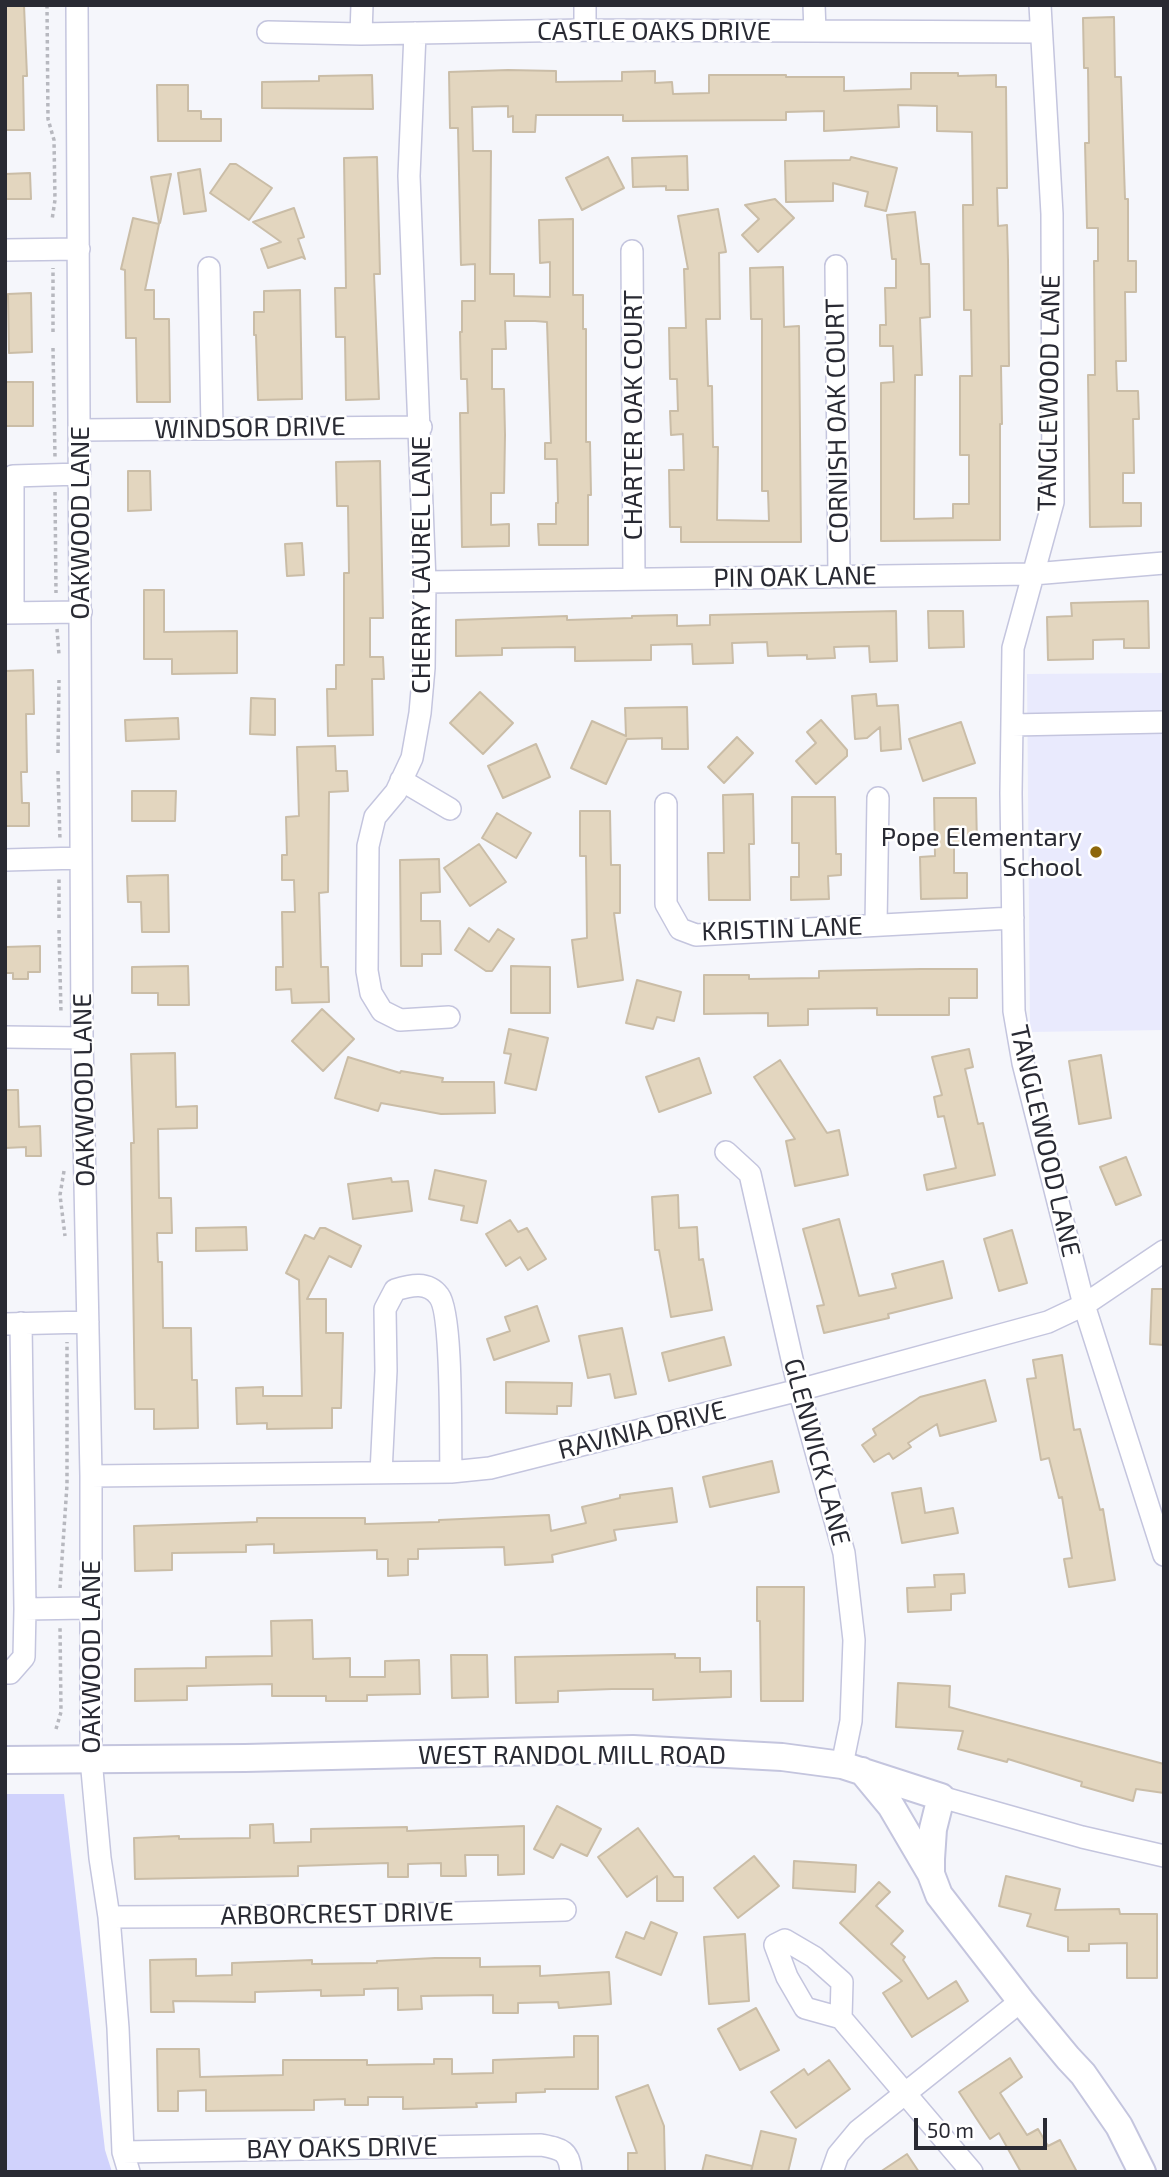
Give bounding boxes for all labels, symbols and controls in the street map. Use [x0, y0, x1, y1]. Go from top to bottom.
street label: CASTLE OAKS DRIVE [537, 15, 771, 47]
street label: TANGLEWOOD LANE [1031, 274, 1067, 512]
street label: CHARTER OAK COURT [617, 290, 649, 540]
street label: CORNISH OAK COURT [819, 298, 855, 544]
street label: WINDSOR DRIVE [154, 411, 346, 445]
street label: OAKWOOD LANE [64, 426, 96, 620]
street label: CHERRY LAUREL LANE [405, 436, 437, 694]
street label: PIN OAK LANE [713, 560, 877, 594]
place label: Pope Elementary School [881, 821, 1082, 882]
marker: Pope Elementary School [1088, 844, 1104, 860]
street label: KRISTIN LANE [701, 911, 863, 947]
street label: OAKWOOD LANE [67, 993, 101, 1187]
street label: TANGLEWOOD LANE [1003, 1022, 1087, 1260]
street label: GLENWICK LANE [777, 1355, 857, 1549]
street label: RAVINIA DRIVE [555, 1394, 729, 1466]
street label: OAKWOOD LANE [75, 1560, 107, 1754]
street label: WEST RANDOL MILL ROAD [418, 1739, 726, 1771]
street label: ARBORCREST DRIVE [220, 1896, 454, 1932]
scale bar [917, 2104, 1050, 2148]
text: 50 m [927, 2117, 974, 2142]
street label: BAY OAKS DRIVE [246, 2131, 438, 2165]

